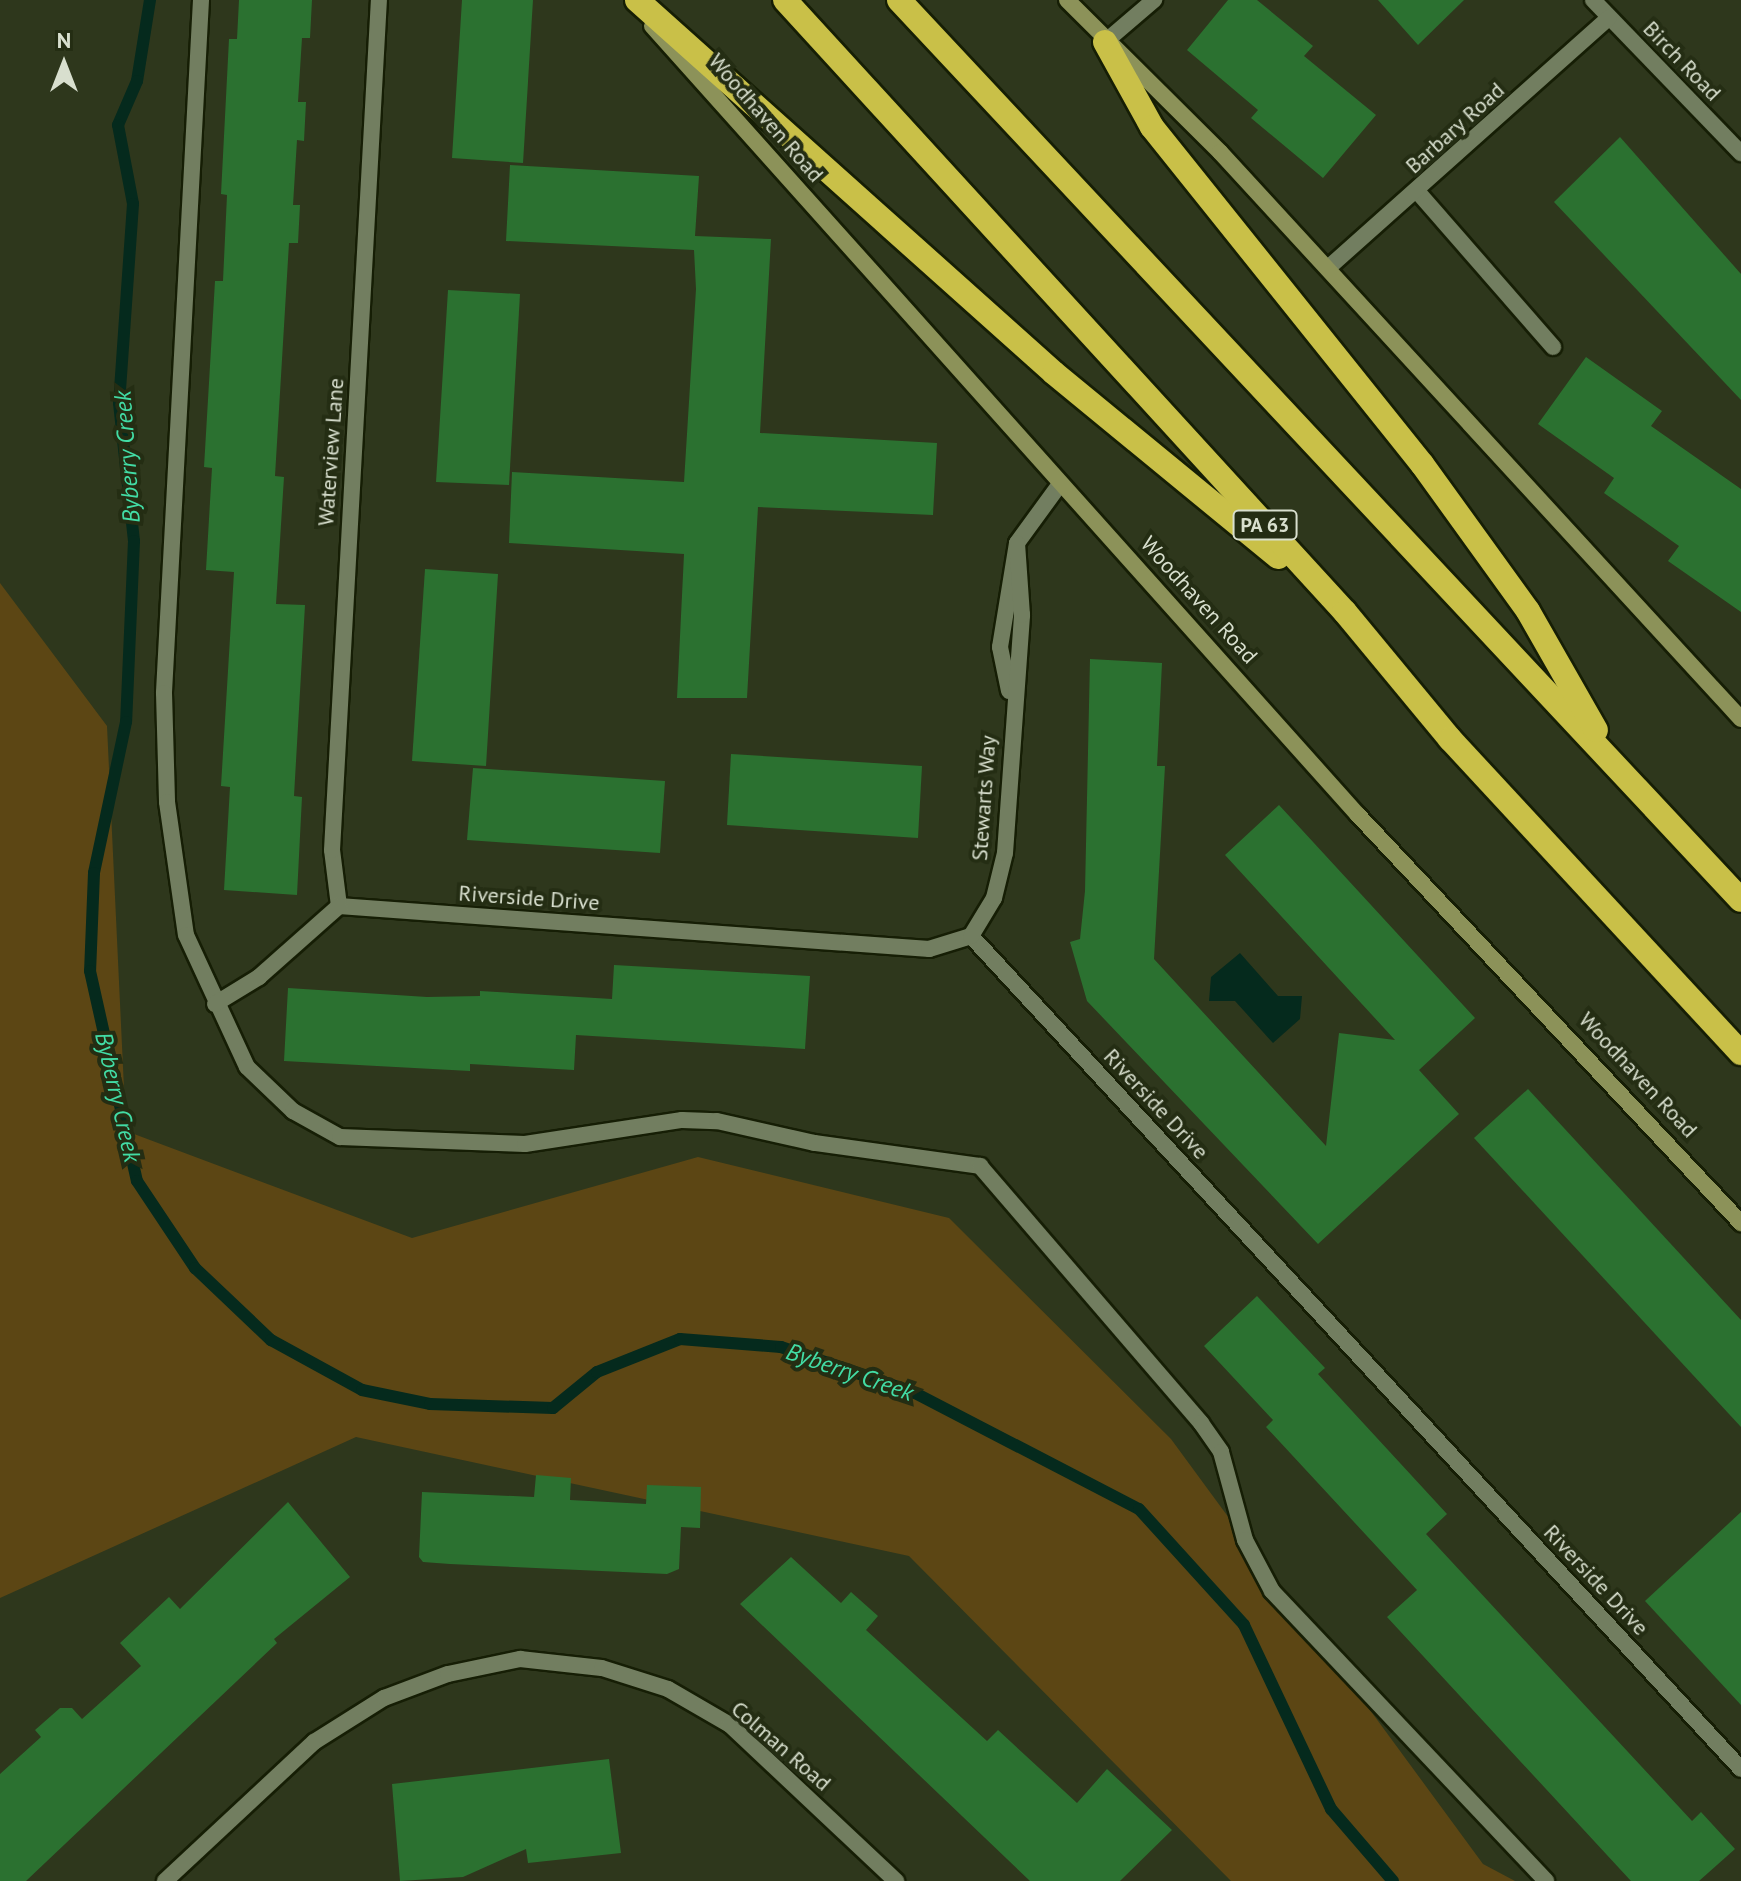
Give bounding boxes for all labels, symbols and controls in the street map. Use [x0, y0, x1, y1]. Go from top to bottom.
street label: Birch Road [1638, 16, 1726, 106]
north arrow [24, 24, 104, 104]
text: N [57, 26, 71, 54]
street label: Woodhaven Road [703, 48, 829, 188]
street label: Barbary Road [1400, 77, 1510, 179]
street label: Waterview Lane [313, 377, 349, 527]
water label: Byberry Creek [108, 389, 146, 525]
road number: PA 63 [1231, 509, 1299, 541]
street label: Woodhaven Road [1135, 531, 1263, 669]
street label: Stewarts Way [966, 734, 1002, 862]
street label: Riverside Drive [458, 880, 600, 916]
street label: Woodhaven Road [1573, 1007, 1703, 1143]
water label: Byberry Creek [89, 1029, 147, 1165]
street label: Riverside Drive [1098, 1043, 1214, 1165]
water label: Byberry Creek [782, 1337, 918, 1407]
street label: Riverside Drive [1538, 1519, 1654, 1641]
street label: Colman Road [726, 1696, 836, 1796]

